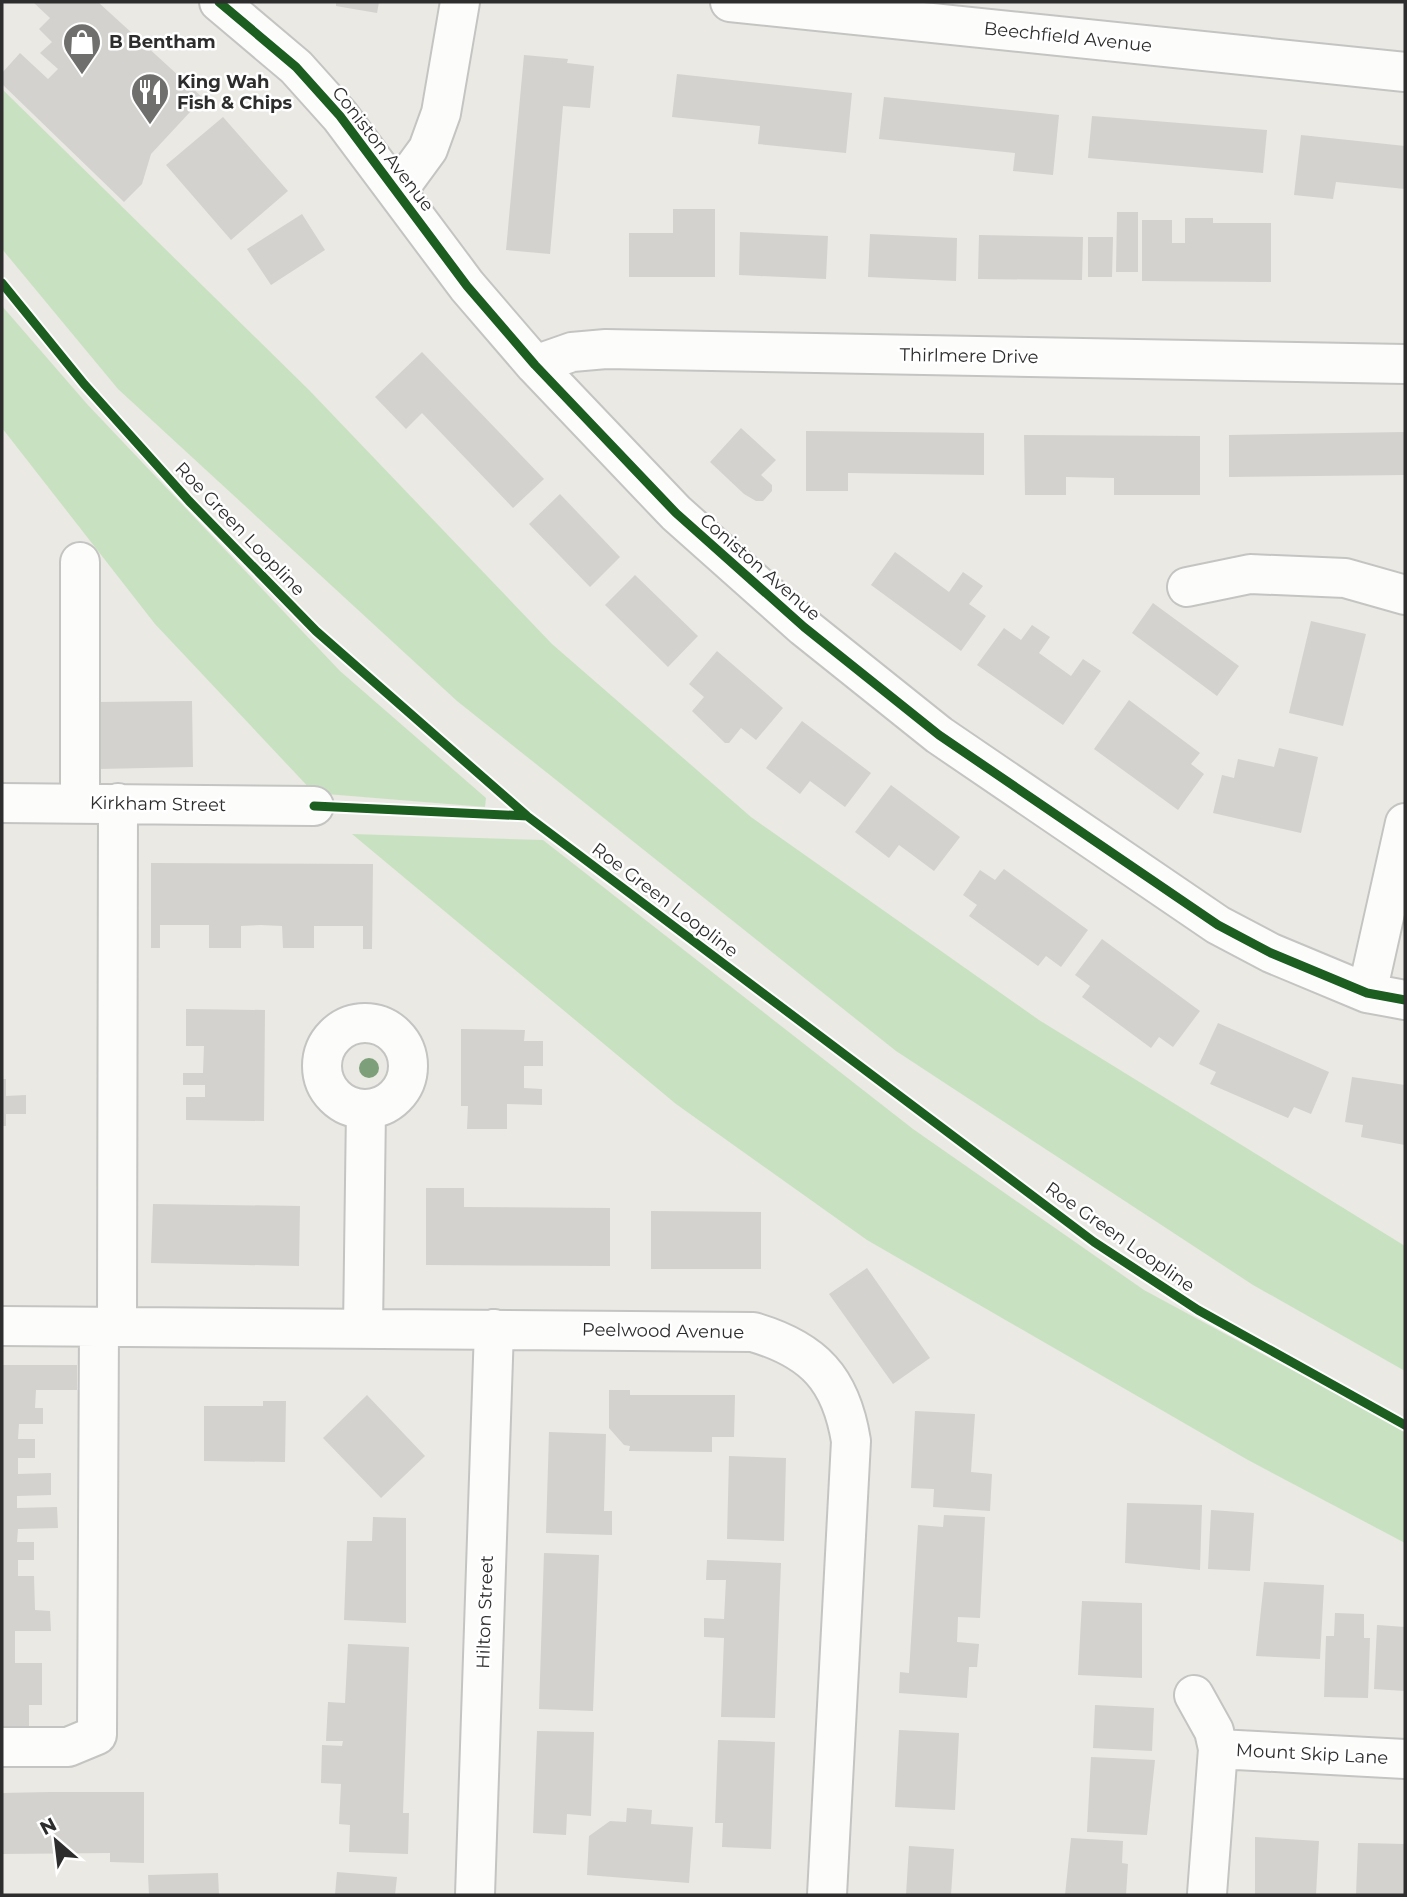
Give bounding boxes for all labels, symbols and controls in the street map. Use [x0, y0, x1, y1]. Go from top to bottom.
street label: Beechfield Avenue [983, 17, 1153, 57]
shop icon: B Bentham [61, 21, 103, 76]
place label: B Bentham [109, 31, 216, 53]
restaurant icon: King Wah Fish & Chips [129, 71, 171, 126]
place label: King Wah Fish & Chips [177, 71, 293, 114]
street label: Coniston Avenue [327, 82, 439, 216]
street label: Thirlmere Drive [899, 344, 1039, 368]
street label: Roe Green Loopline [170, 458, 310, 601]
street label: Coniston Avenue [695, 509, 825, 625]
street label: Kirkham Street [90, 792, 226, 816]
street label: Roe Green Loopline [588, 838, 743, 962]
street label: Roe Green Loopline [1041, 1177, 1199, 1297]
street label: Peelwood Avenue [582, 1319, 744, 1343]
street label: Hilton Street [472, 1555, 498, 1669]
street label: Mount Skip Lane [1235, 1739, 1389, 1769]
north arrow [21, 1806, 91, 1876]
text: N [36, 1813, 60, 1840]

